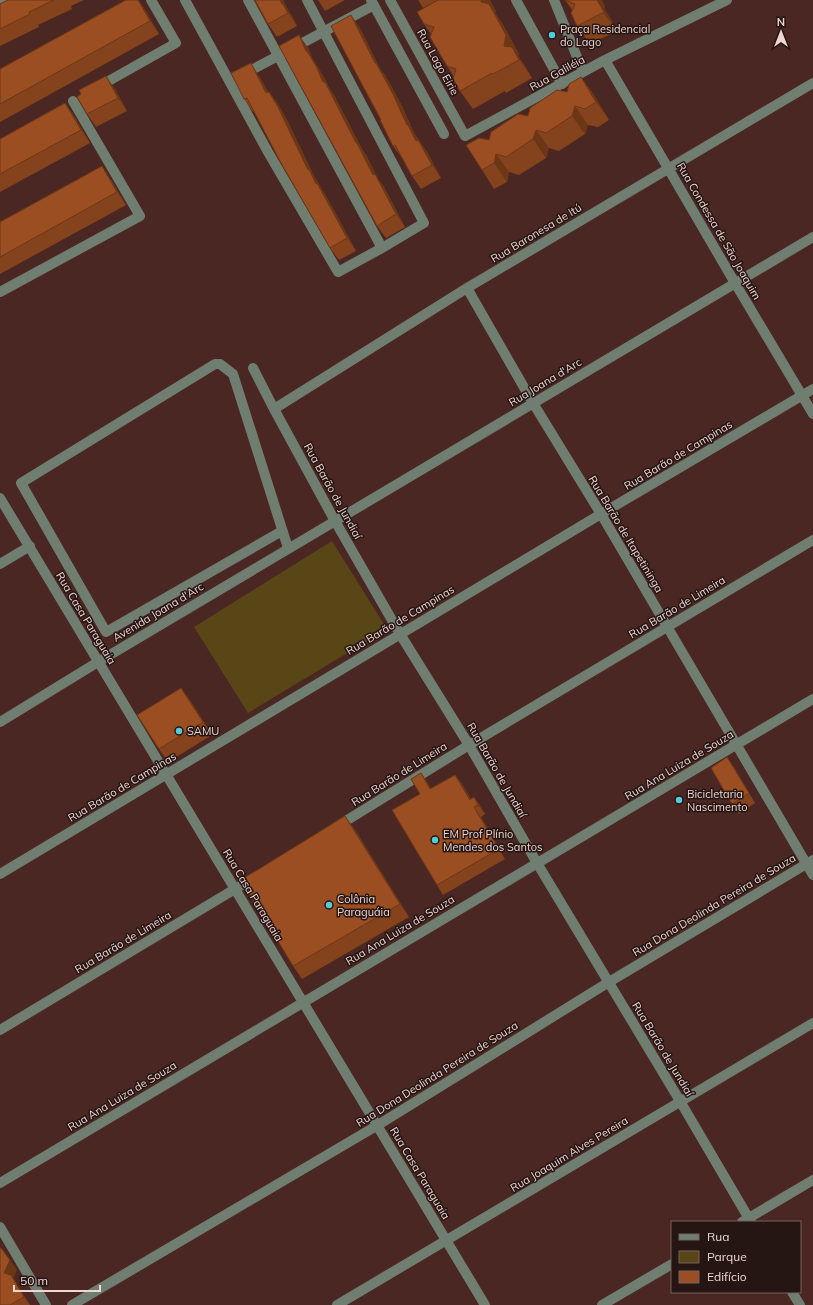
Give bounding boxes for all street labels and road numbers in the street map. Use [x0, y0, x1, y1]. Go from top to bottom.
street label: Rua Lago Eirie [414, 26, 462, 98]
street label: Rua Galiléia [527, 52, 587, 94]
street label: Rua Condessa de São Joaquim [674, 160, 764, 302]
street label: Rua Baronesa de Itú [488, 200, 584, 266]
street label: Rua Joana d'Arc [506, 355, 584, 409]
street label: Rua Barão de Campinas [621, 417, 735, 493]
street label: Rua Barão de Jundiaí [301, 441, 366, 543]
street label: Rua Barão de Itapetininga [586, 473, 666, 595]
street label: Rua Casa Paraguaia [53, 569, 119, 667]
street label: Rua Barão de Limeira [626, 573, 728, 641]
street label: Avenida Joana d'Arc [110, 579, 206, 645]
street label: Rua Barão de Campinas [343, 582, 457, 658]
street label: Rua Barão de Jundiaí [464, 720, 531, 821]
street label: Rua Ana Luiza de Souza [622, 727, 736, 803]
street label: Rua Barão de Limeira [349, 739, 449, 809]
street label: Rua Barão de Campinas [65, 749, 179, 825]
street label: Rua Casa Paraguaia [220, 846, 286, 944]
street label: Rua Dona Deolinda Pereira de Souza [630, 851, 798, 959]
street label: Rua Ana Luiza de Souza [343, 892, 457, 968]
street label: Rua Barão de Limeira [72, 908, 174, 976]
street label: Rua Barão de Jundiaí [629, 999, 697, 1100]
street label: Rua Dona Deolinda Pereira de Souza [354, 1018, 520, 1130]
street label: Rua Ana Luiza de Souza [65, 1058, 179, 1134]
street label: Rua Joaquim Alves Pereira [508, 1113, 630, 1195]
street label: Rua Casa Paraguaia [387, 1124, 453, 1222]

